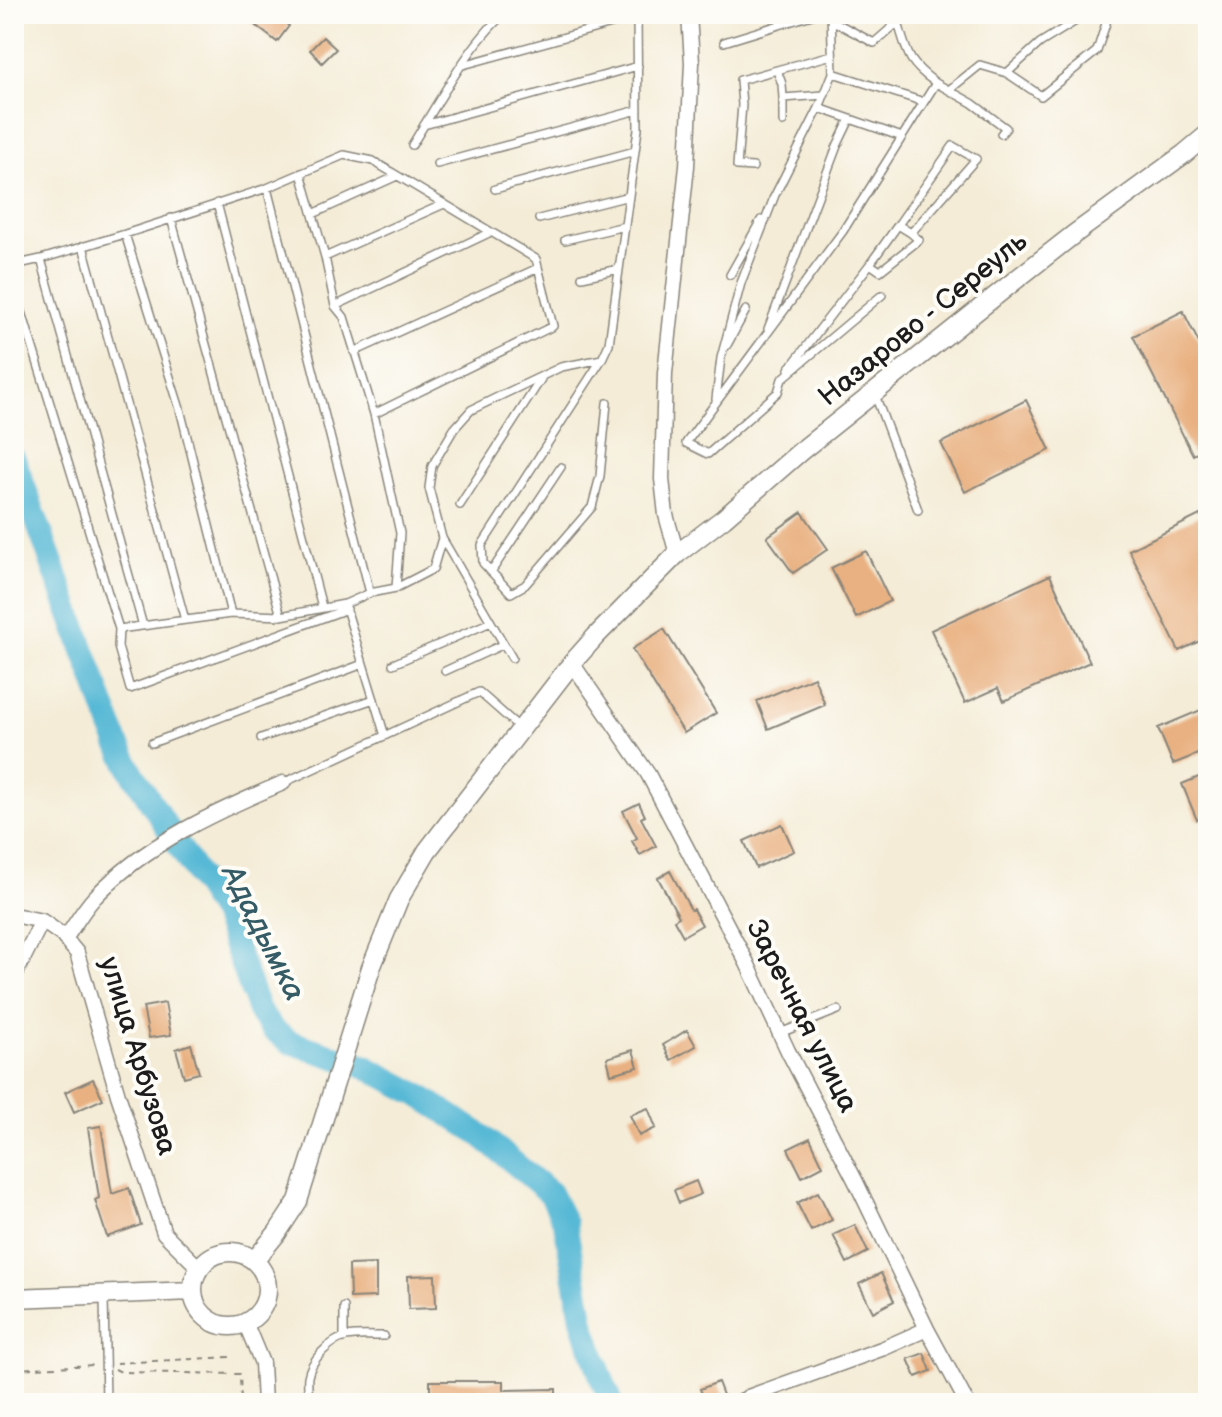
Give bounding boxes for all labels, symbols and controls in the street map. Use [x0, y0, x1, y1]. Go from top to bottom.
street label: Назарово - Сереуль [812, 225, 1034, 413]
water label: Ададымка [213, 857, 313, 1007]
street label: Заречная улица [739, 914, 865, 1118]
street label: улица Арбузова [92, 953, 184, 1159]

